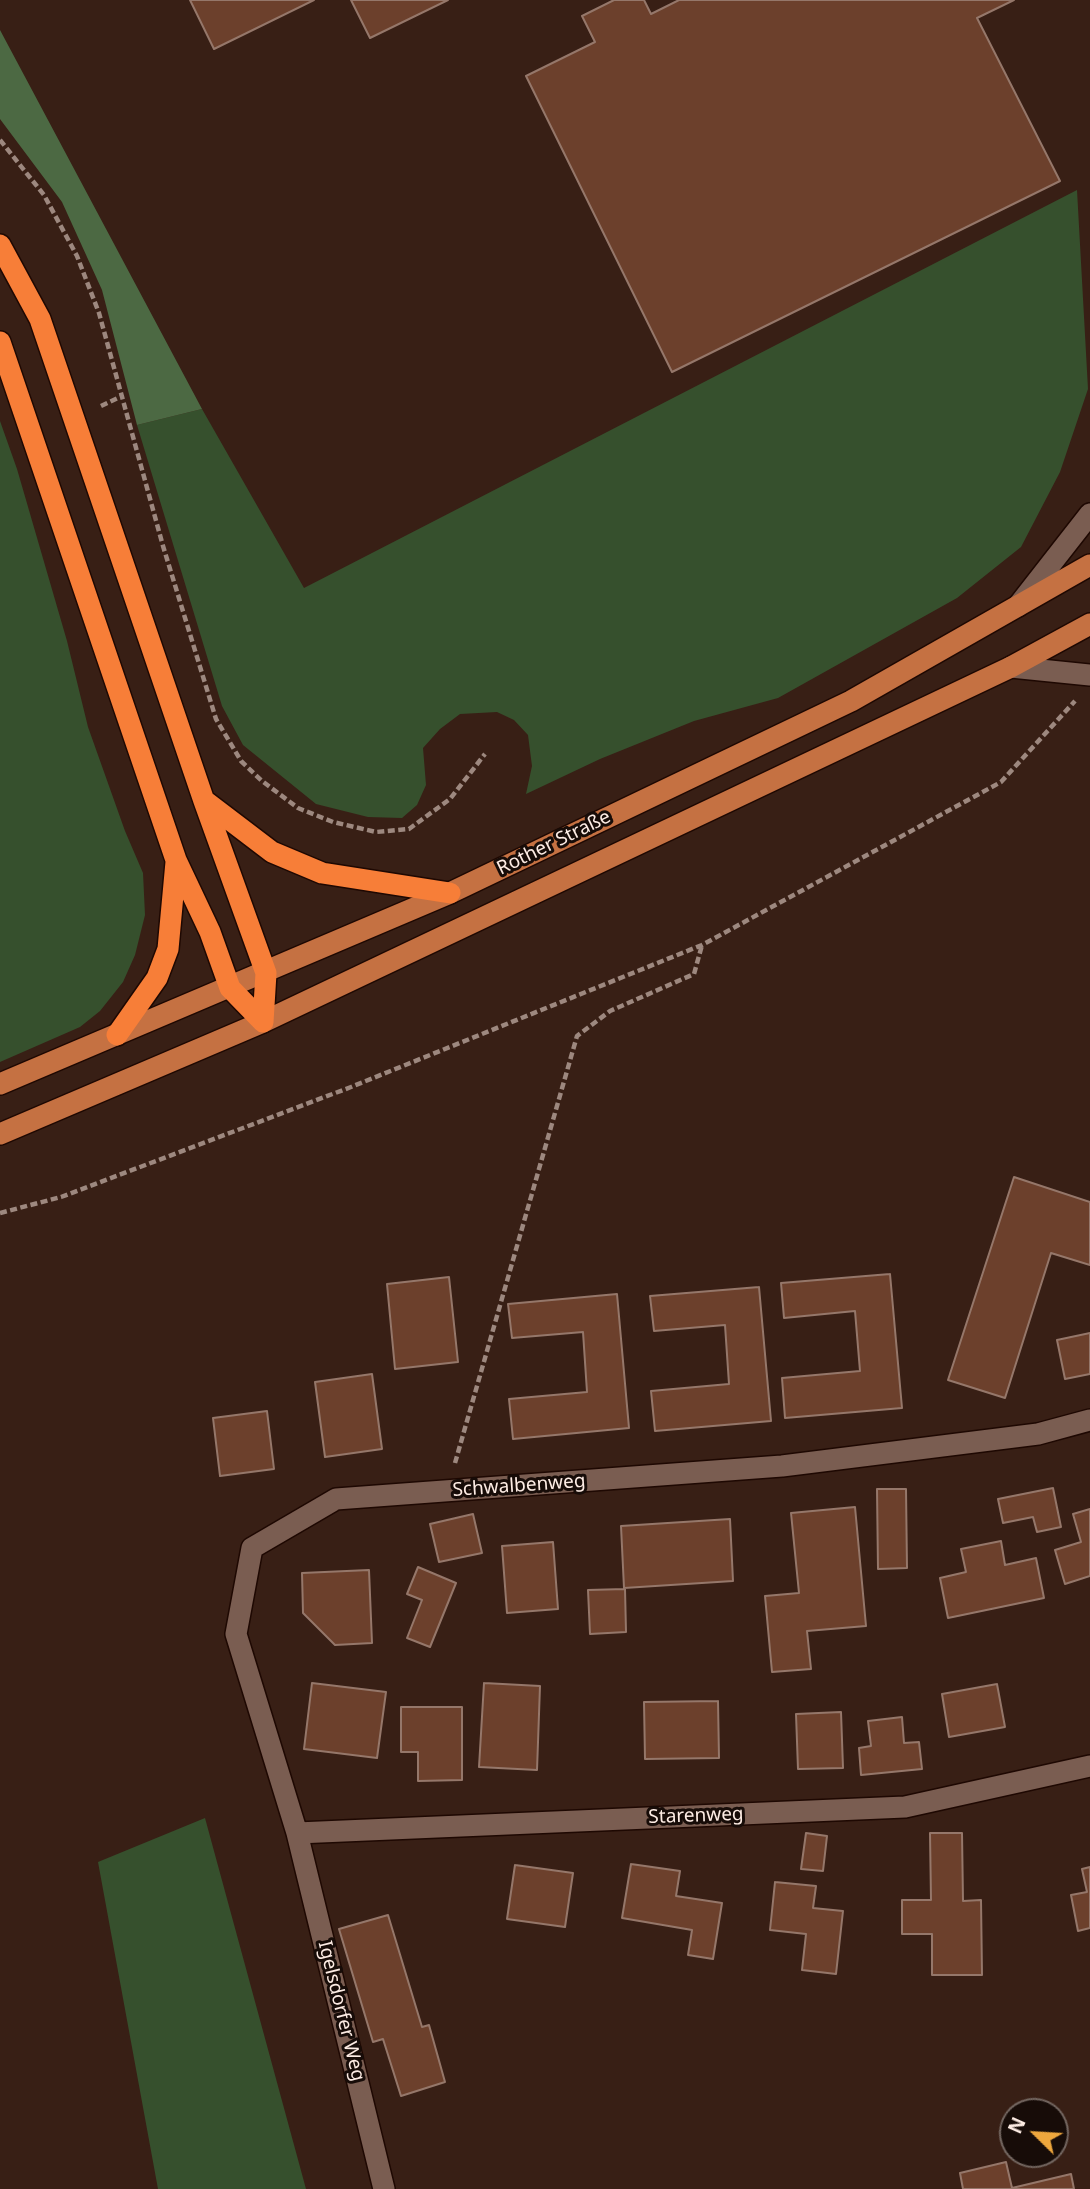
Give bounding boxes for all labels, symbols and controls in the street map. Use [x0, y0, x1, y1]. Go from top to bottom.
street label: Rother Straße [493, 806, 615, 880]
street label: Schwalbenweg [452, 1470, 586, 1502]
street label: Starenweg [648, 1803, 744, 1829]
street label: Igelsdorfer Weg [313, 1939, 369, 2083]
north arrow [999, 2098, 1069, 2168]
text: N [1002, 2113, 1032, 2138]

